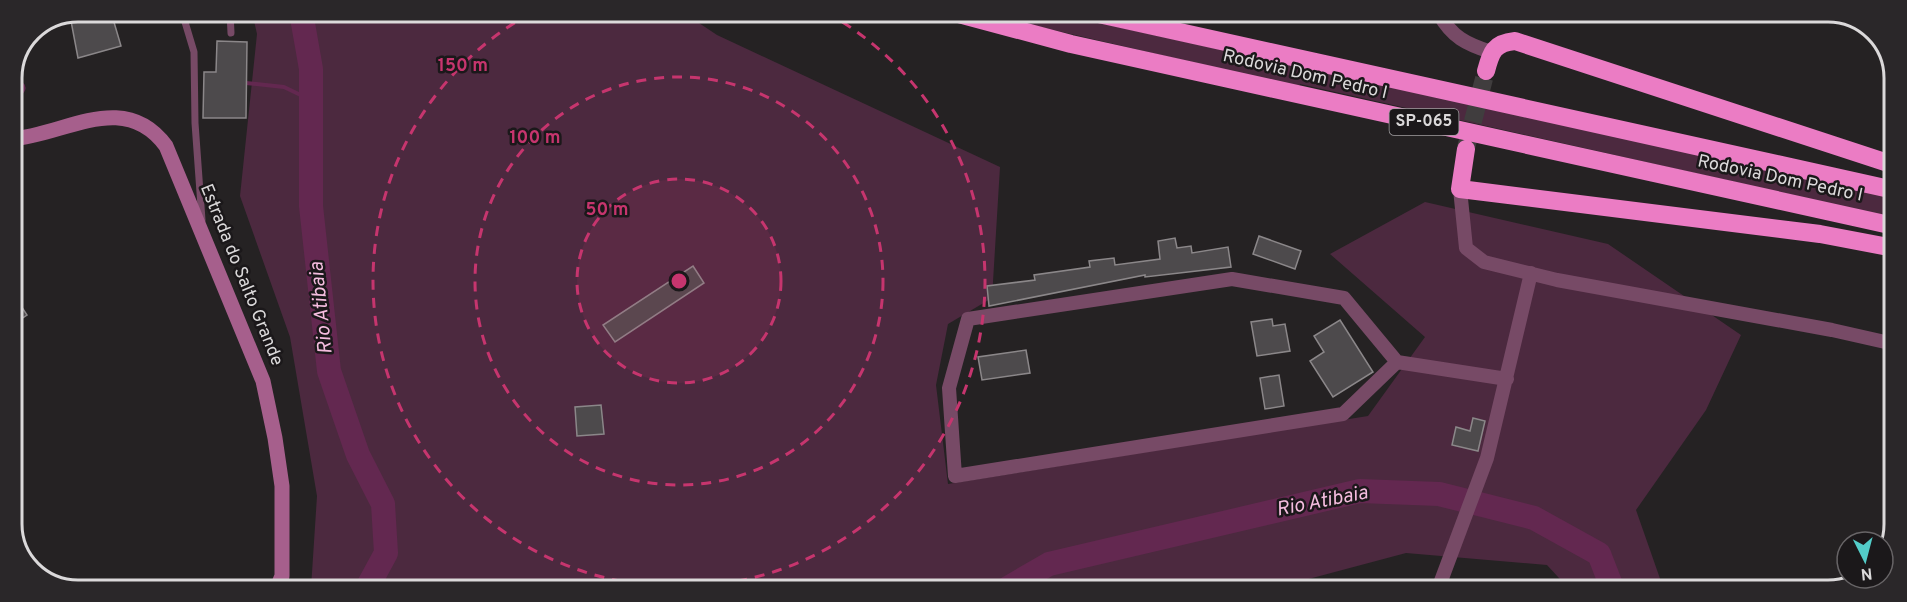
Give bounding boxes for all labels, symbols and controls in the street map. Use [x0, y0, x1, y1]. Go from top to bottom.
street label: Rodovia Dom Pedro I [1220, 45, 1390, 105]
text: 150 m [438, 55, 488, 78]
road number: SP-065 [1390, 109, 1458, 135]
text: 100 m [509, 127, 561, 150]
street label: Rodovia Dom Pedro I [1695, 150, 1865, 208]
street label: Estrada do Salto Grande [194, 181, 288, 369]
text: 50 m [585, 199, 629, 222]
water label: Rio Atibaia [304, 260, 340, 356]
centre of rings [669, 271, 689, 291]
water label: Rio Atibaia [1274, 480, 1371, 524]
north arrow [1835, 530, 1895, 590]
text: N [1860, 562, 1873, 583]

